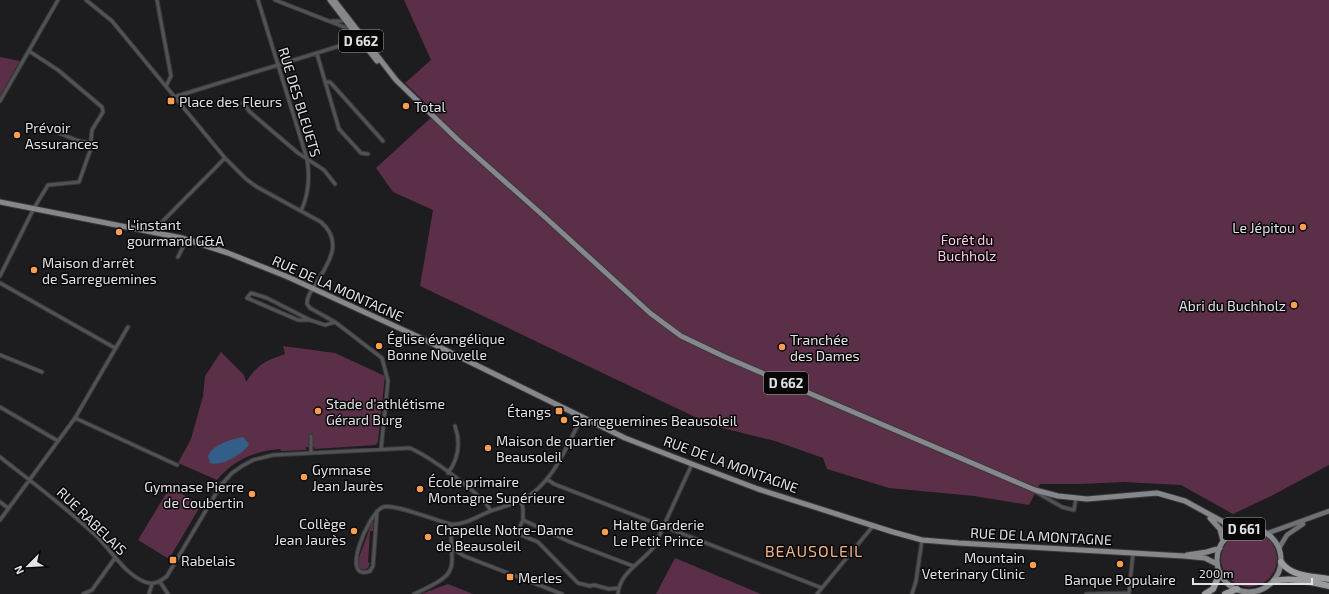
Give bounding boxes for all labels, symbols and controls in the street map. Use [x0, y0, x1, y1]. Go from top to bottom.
road number: D 662 [339, 30, 383, 52]
street label: RUE DES BLEUETS [275, 45, 325, 159]
place label: Place des Fleurs [179, 93, 282, 110]
marker: Place des Fleurs [166, 96, 176, 106]
place label: Total [414, 98, 447, 115]
marker: Total [401, 101, 411, 111]
place label: Prévoir Assurances [25, 119, 99, 152]
marker: Prévoir Assurances [12, 130, 22, 140]
place label: L'instant gourmand G&A [127, 216, 224, 249]
place label: Le Jépitou [1232, 219, 1295, 236]
marker: Le Jépitou [1298, 222, 1308, 232]
marker: L'instant gourmand G&A [114, 227, 124, 237]
park label: Forêt du Buchholz [937, 231, 997, 264]
street label: RUE DE LA MONTAGNE [270, 251, 406, 325]
place label: Maison d'arrêt de Sarreguemines [42, 254, 157, 287]
marker: Maison d'arrêt de Sarreguemines [29, 265, 39, 275]
place label: Abri du Buchholz [1179, 297, 1286, 314]
marker: Abri du Buchholz [1289, 300, 1299, 310]
place label: Église évangélique Bonne Nouvelle [387, 330, 505, 363]
place label: Tranchée des Dames [790, 331, 860, 364]
marker: Église évangélique Bonne Nouvelle [374, 341, 384, 351]
marker: Tranchée des Dames [777, 342, 787, 352]
road number: D 662 [764, 372, 808, 394]
place label: Stade d'athlétisme Gérard Burg [326, 395, 445, 428]
place label: Étangs [507, 403, 551, 420]
marker: Stade d'athlétisme Gérard Burg [313, 406, 323, 416]
marker: Étangs [554, 406, 564, 416]
place label: Sarreguemines Beausoleil [572, 412, 738, 429]
marker: Sarreguemines Beausoleil [559, 415, 569, 425]
place label: Maison de quartier Beausoleil [496, 432, 616, 465]
street label: RUE DE LA MONTAGNE [661, 432, 801, 496]
marker: Maison de quartier Beausoleil [483, 443, 493, 453]
place label: Gymnase Jean Jaurès [312, 461, 383, 494]
marker: Gymnase Jean Jaurès [299, 472, 309, 482]
place label: École primaire Montagne Supérieure [428, 473, 565, 506]
place label: Gymnase Pierre de Coubertin [144, 478, 244, 511]
street label: RUE RABELAIS [54, 484, 130, 559]
marker: École primaire Montagne Supérieure [415, 484, 425, 494]
marker: Gymnase Pierre de Coubertin [247, 489, 257, 499]
place label: Collège Jean Jaurès [275, 515, 346, 548]
place label: Halte Garderie Le Petit Prince [613, 516, 704, 549]
road number: D 661 [1223, 518, 1265, 540]
place label: Chapelle Notre-Dame de Beausoleil [436, 521, 574, 554]
street label: RUE DE LA MONTAGNE [970, 524, 1112, 548]
marker: Collège Jean Jaurès [349, 526, 359, 536]
marker: Halte Garderie Le Petit Prince [600, 527, 610, 537]
marker: Chapelle Notre-Dame de Beausoleil [423, 532, 433, 542]
district label: BEAUSOLEIL [765, 541, 863, 560]
north arrow [8, 546, 48, 586]
place label: Mountain Veterinary Clinic [922, 549, 1025, 582]
place label: Rabelais [181, 552, 235, 569]
marker: Rabelais [168, 555, 178, 565]
marker: Banque Populaire [1115, 559, 1125, 569]
marker: Mountain Veterinary Clinic [1028, 560, 1038, 570]
scale bar [1193, 560, 1312, 586]
text: N [11, 564, 26, 577]
text: 200 m [1199, 566, 1233, 580]
place label: Merles [518, 569, 562, 586]
place label: Banque Populaire [1064, 571, 1176, 588]
marker: Merles [505, 572, 515, 582]

